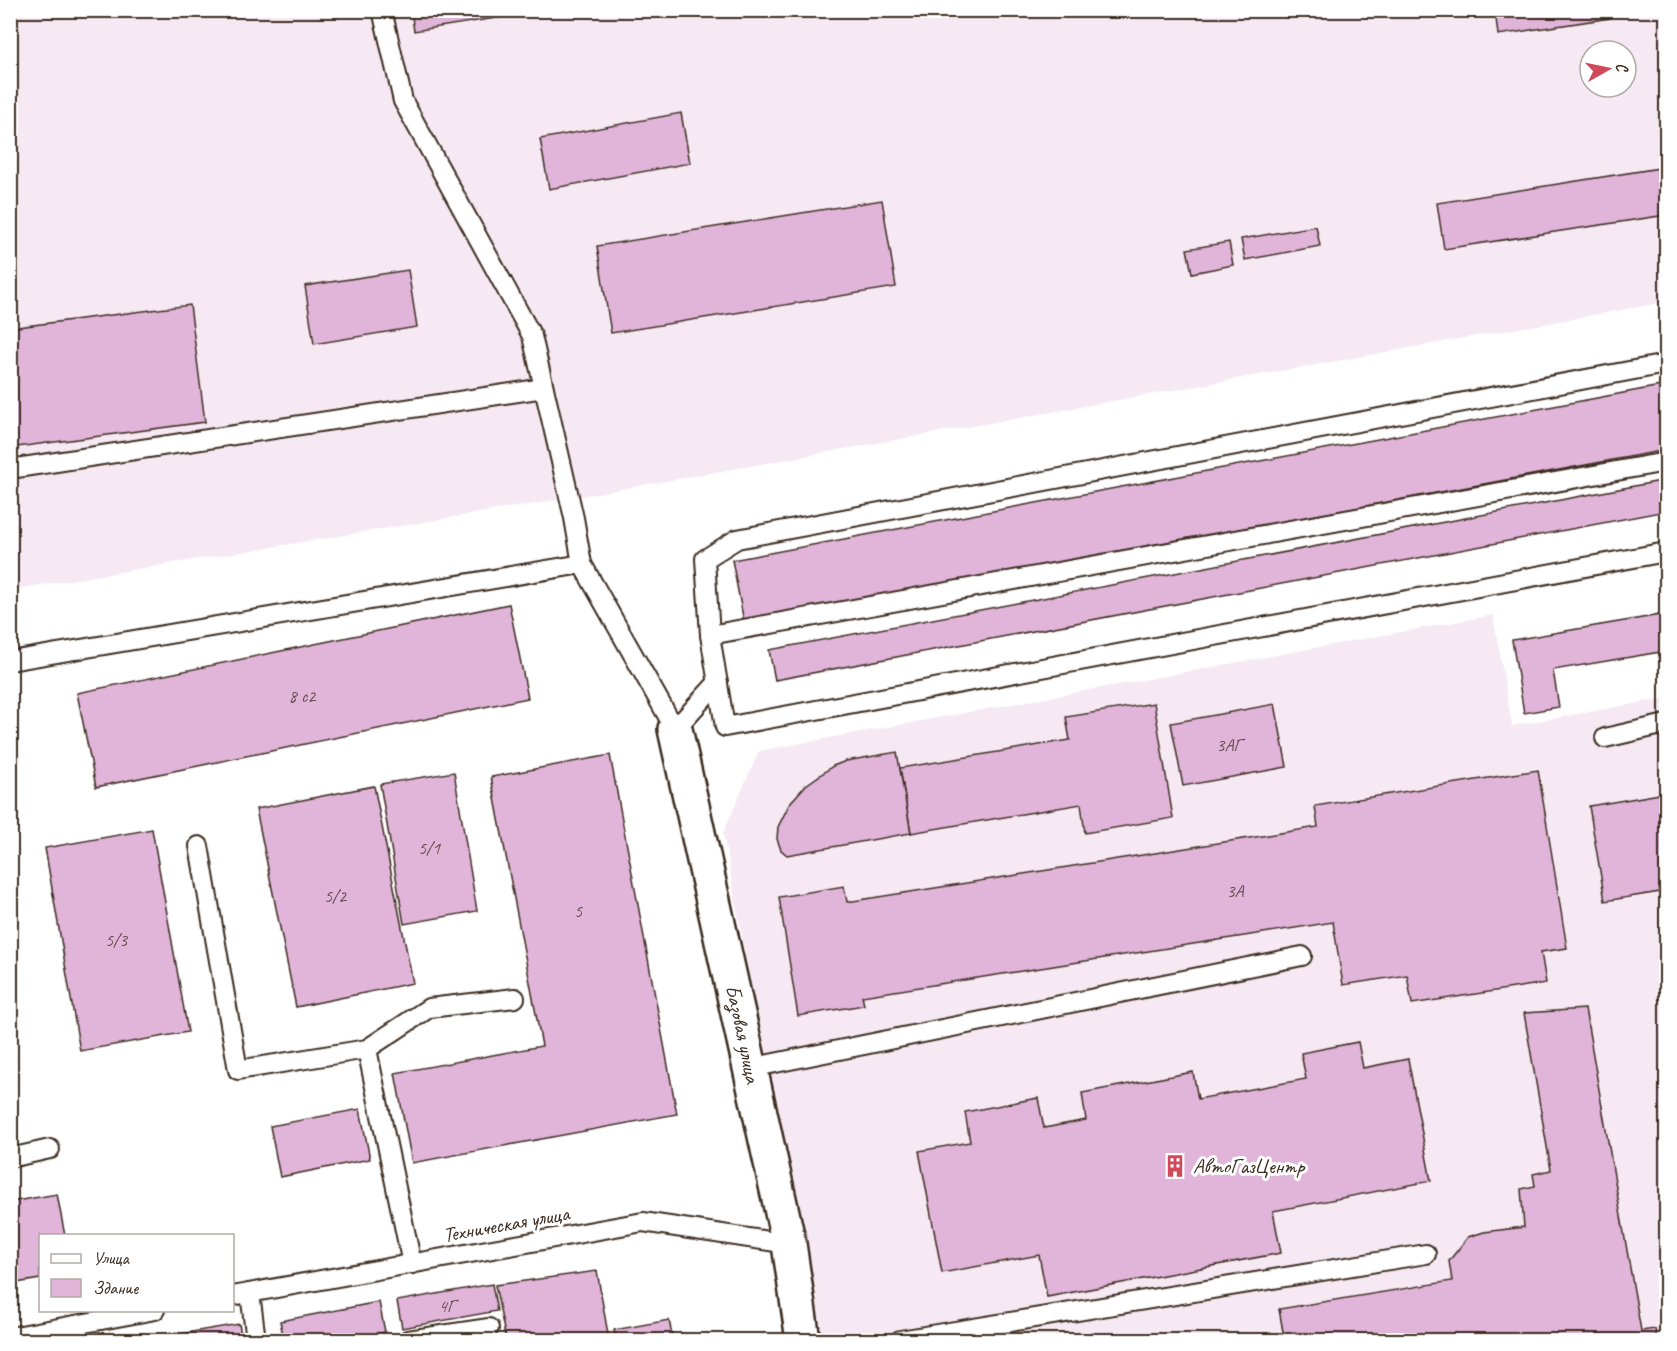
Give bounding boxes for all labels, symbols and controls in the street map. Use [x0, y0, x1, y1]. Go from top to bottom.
north arrow [1578, 39, 1638, 99]
text: С [1611, 61, 1633, 74]
house number: 8 с2 [289, 685, 317, 707]
house number: 3АГ [1216, 734, 1245, 756]
house number: 5/1 [418, 837, 441, 859]
house number: 3А [1226, 880, 1245, 902]
house number: 5/2 [324, 885, 348, 907]
house number: 5 [574, 900, 583, 922]
house number: 5/3 [105, 929, 129, 951]
street label: Базовая улица [719, 983, 766, 1087]
building icon: АвтоГазЦентр [1162, 1153, 1188, 1179]
place label: АвтоГазЦентр [1193, 1153, 1306, 1179]
street label: Техническая улица [441, 1200, 573, 1248]
legend [39, 1234, 234, 1312]
text: Улица [93, 1247, 130, 1269]
text: Здание [93, 1277, 139, 1299]
house number: 4Г [439, 1295, 459, 1317]

